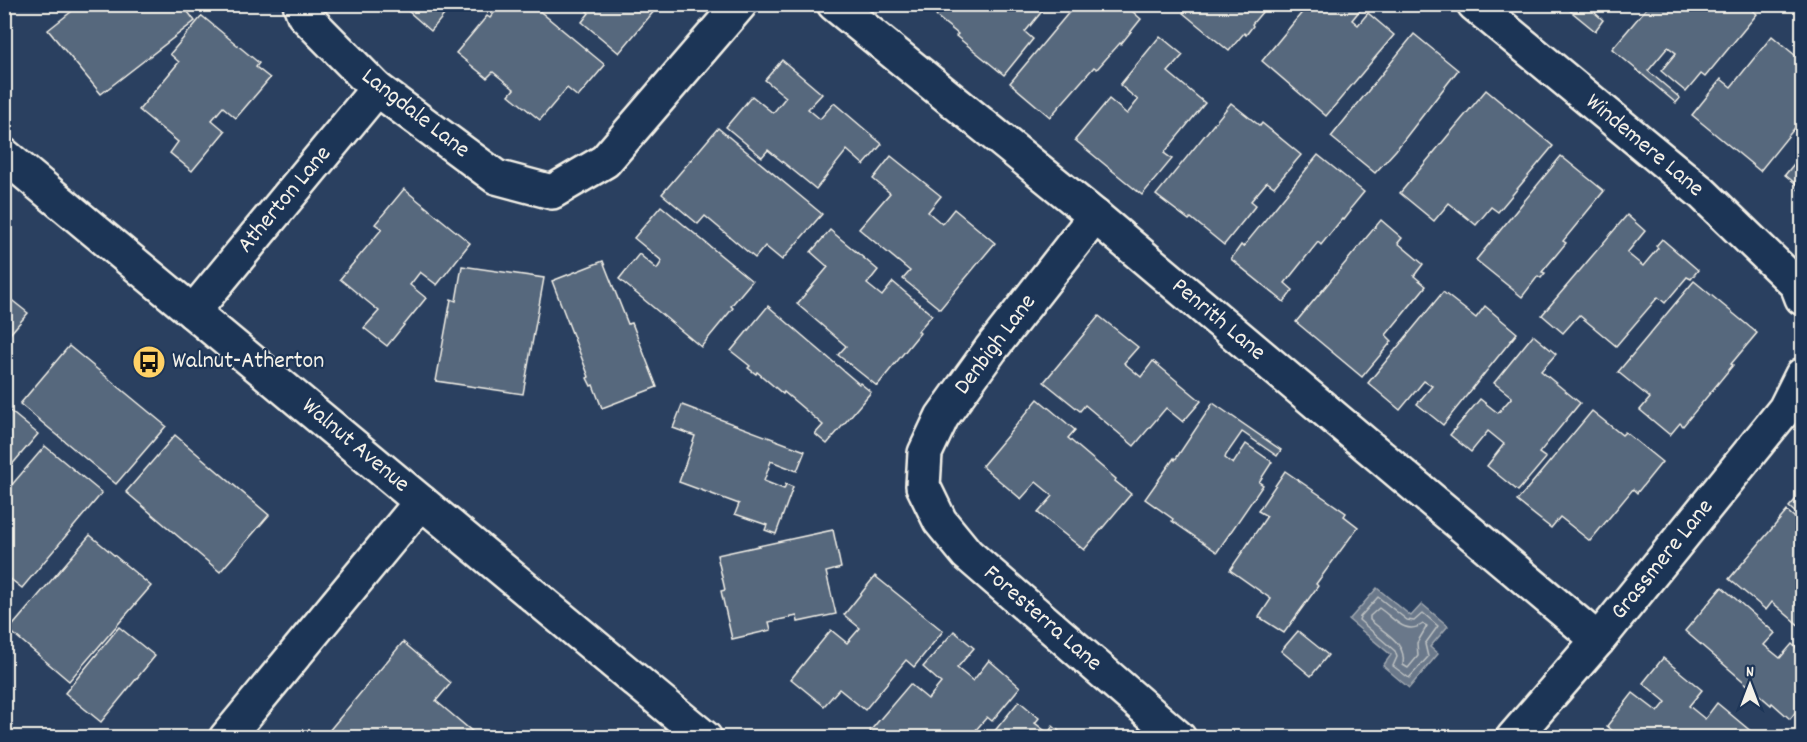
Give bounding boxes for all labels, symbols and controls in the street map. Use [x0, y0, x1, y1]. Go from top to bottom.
street label: Langdale Lane [353, 61, 477, 167]
street label: Windemere Lane [1577, 86, 1711, 206]
street label: Atherton Lane [230, 139, 340, 261]
street label: Penrith Lane [1163, 270, 1273, 370]
street label: Denbigh Lane [947, 287, 1045, 403]
bus stop icon: Walnut-Atherton [131, 344, 167, 380]
place label: Walnut-Atherton [172, 345, 324, 379]
street label: Walnut Avenue [293, 390, 417, 502]
street label: Grassmere Lane [1603, 492, 1723, 628]
street label: Foresterra Lane [975, 558, 1109, 680]
north arrow [1720, 655, 1780, 715]
text: N [1746, 661, 1754, 684]

